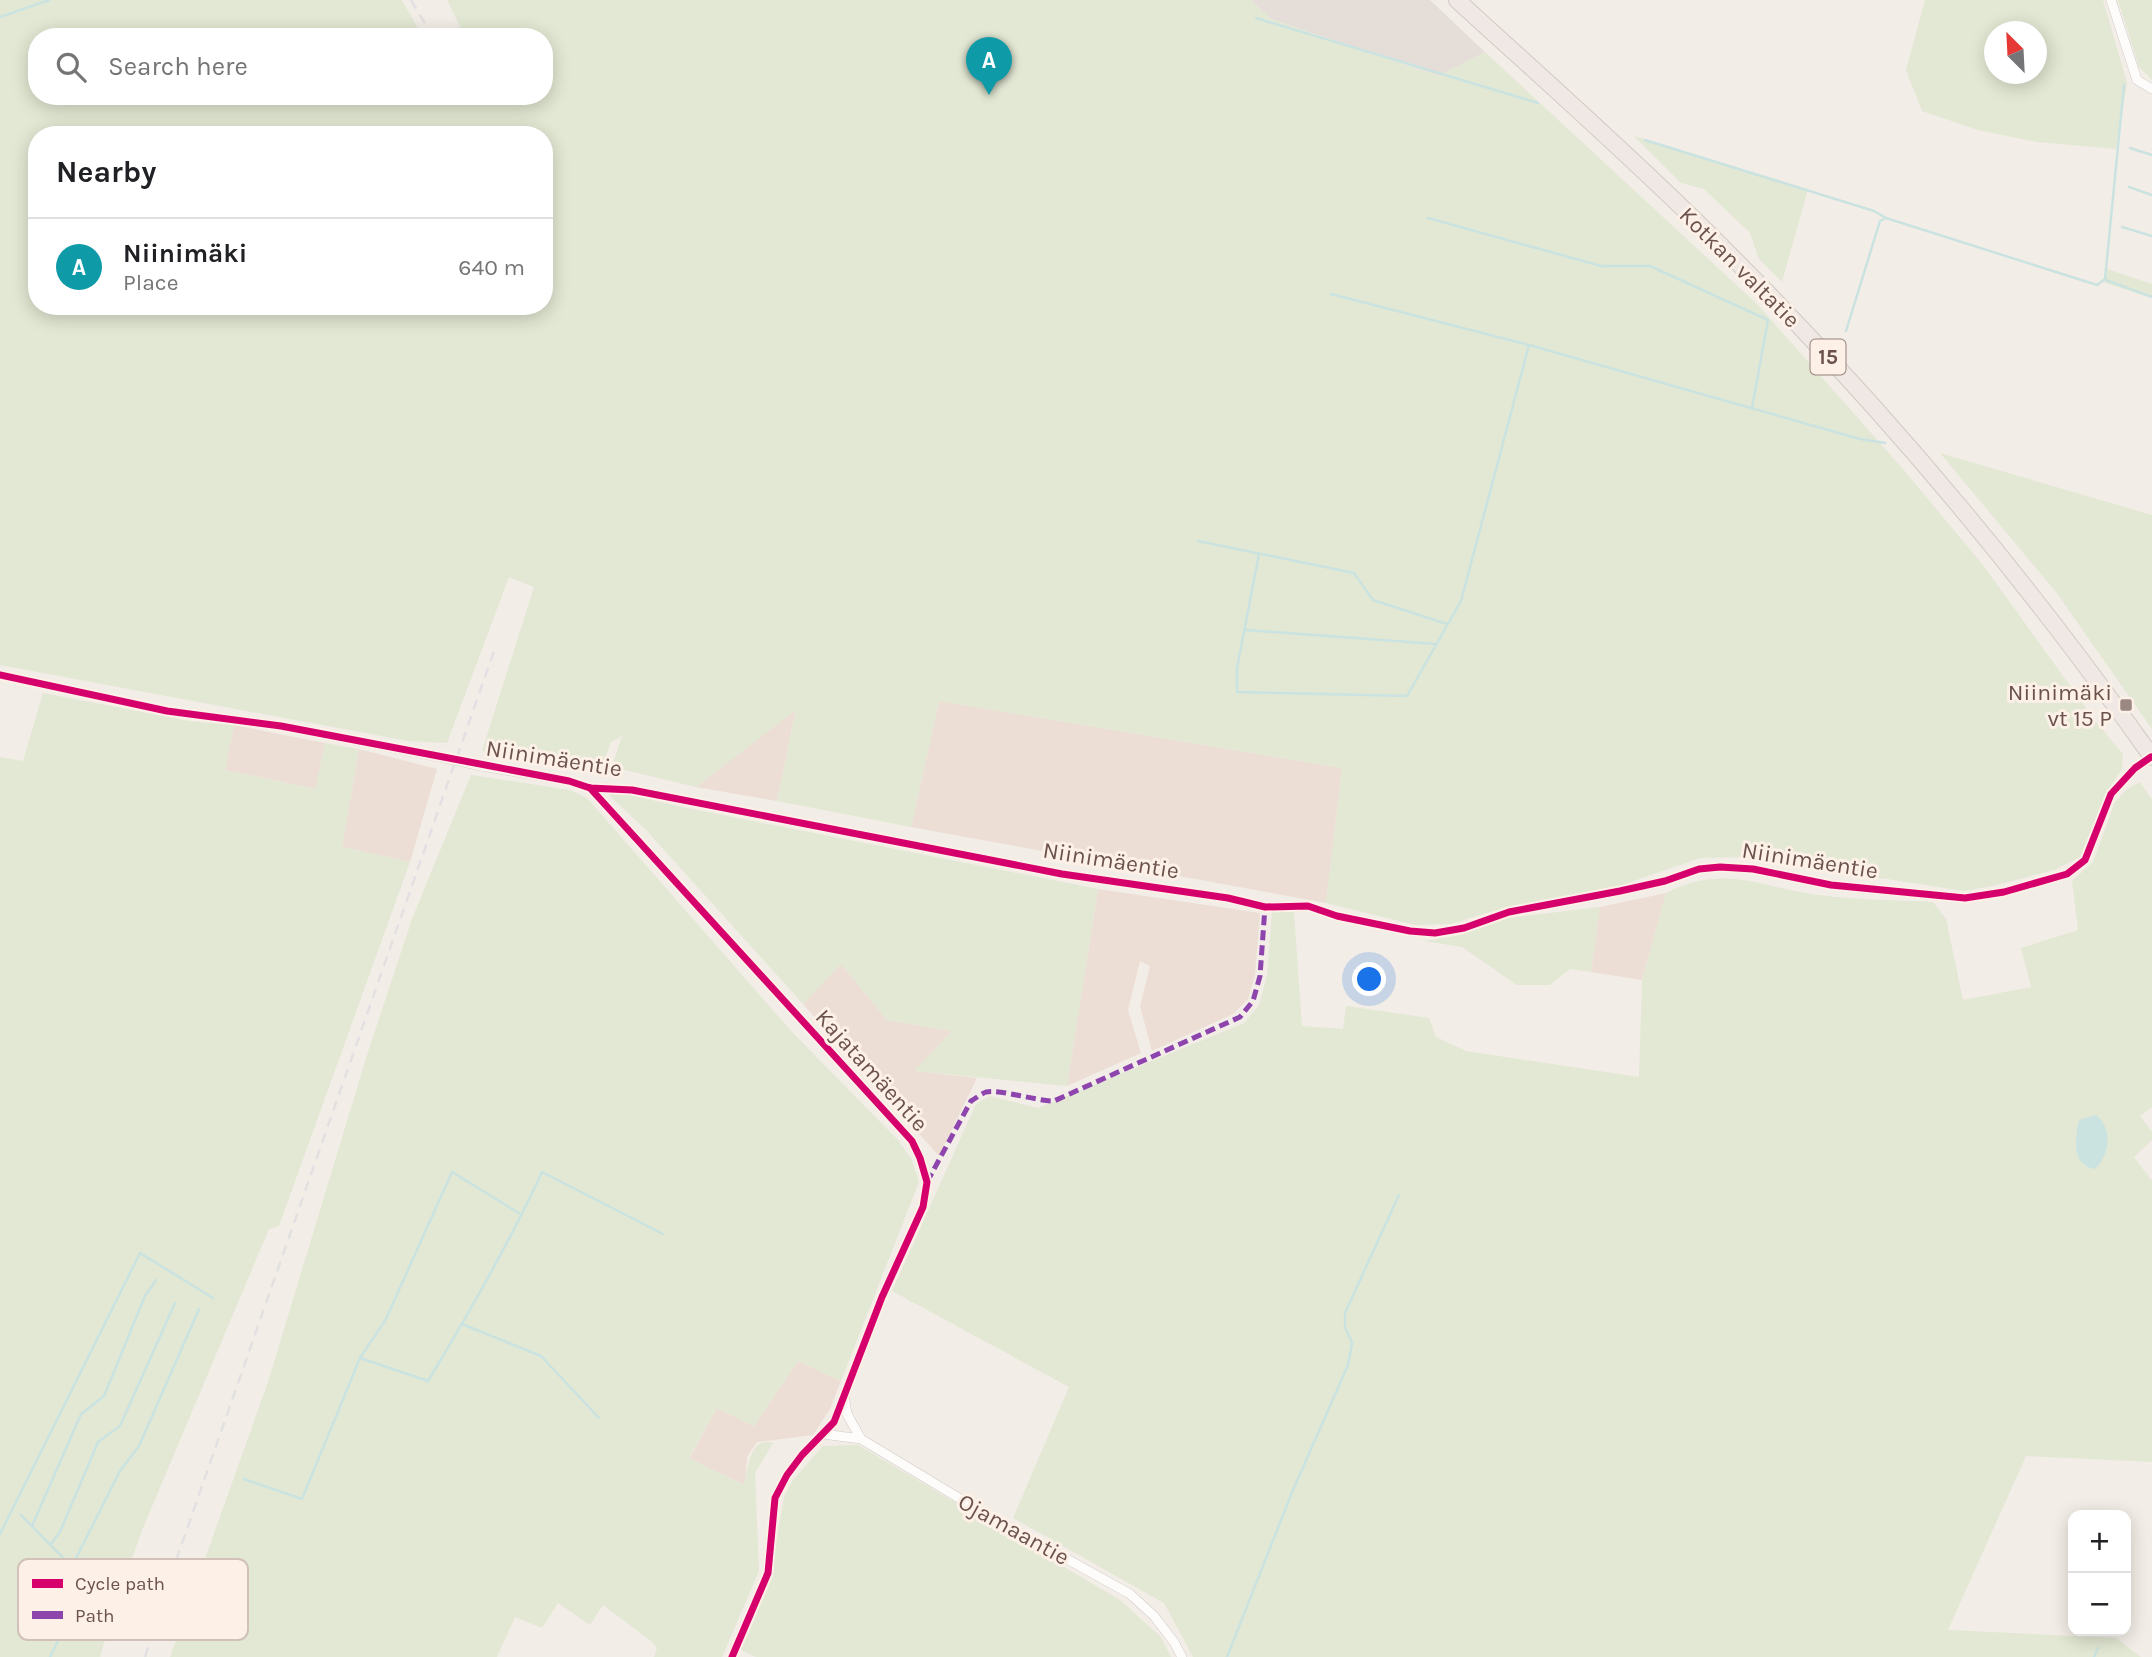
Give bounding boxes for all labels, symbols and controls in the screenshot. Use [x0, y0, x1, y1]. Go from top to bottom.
north arrow [1984, 21, 2047, 84]
search box [28, 28, 553, 105]
pin: A [966, 37, 1012, 95]
icon: search [52, 48, 90, 86]
text: Search here [108, 51, 248, 82]
text: Nearby [56, 154, 156, 190]
street label: Kotkan valtatie [1674, 201, 1806, 333]
text: Niinimäki [123, 238, 247, 269]
text: A [72, 254, 86, 281]
text: 640 m [458, 254, 525, 281]
text: Place [123, 269, 179, 296]
road number: 15 [1811, 340, 1846, 374]
place label: Niinimäki vt 15 P [2008, 679, 2112, 732]
marker: Niinimäki vt 15 P [2118, 697, 2134, 713]
street label: Niinimäentie [484, 734, 624, 783]
street label: Niinimäentie [1041, 836, 1181, 885]
street label: Niinimäentie [1740, 836, 1880, 885]
your location [1352, 962, 1386, 996]
street label: Kajatamäentie [810, 1004, 934, 1137]
street label: Ojamaantie [954, 1488, 1074, 1571]
map controls [2068, 1510, 2131, 1636]
button: + [2068, 1510, 2131, 1573]
legend [18, 1559, 248, 1640]
text: Cycle path [75, 1573, 165, 1595]
button: − [2068, 1573, 2131, 1636]
text: Path [75, 1605, 115, 1627]

